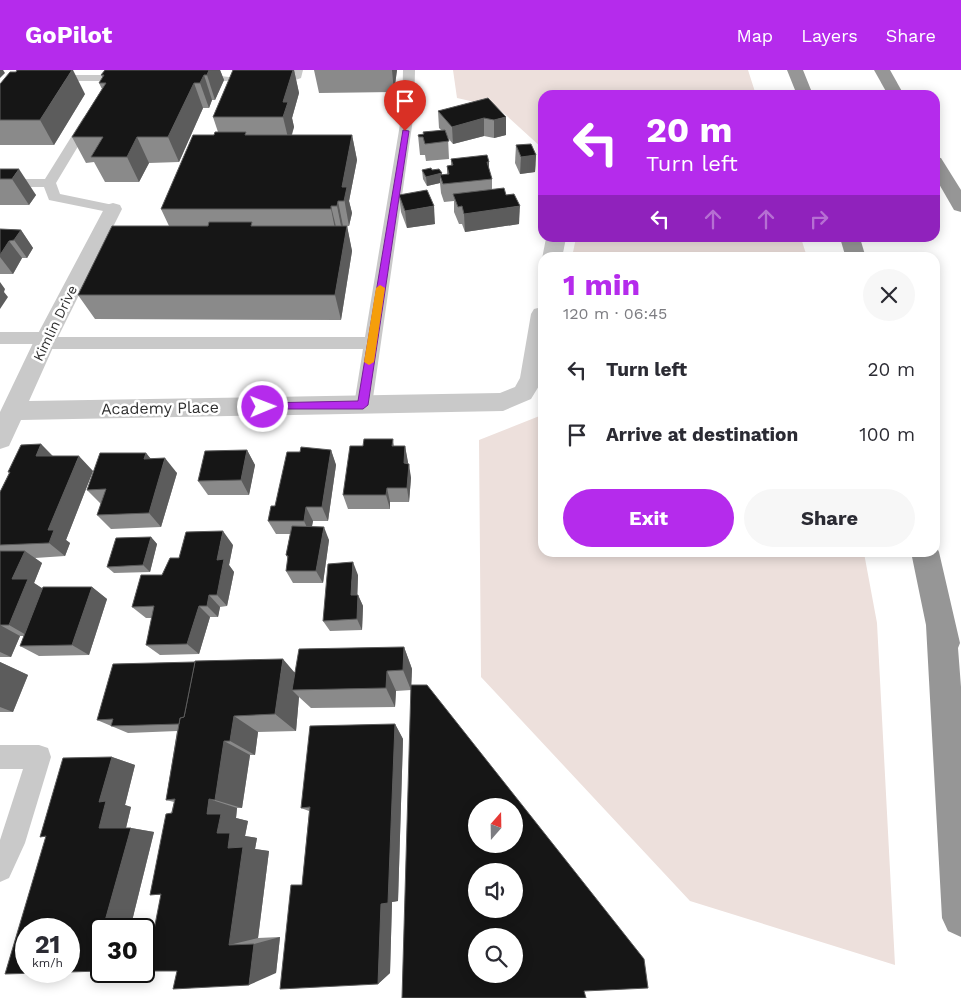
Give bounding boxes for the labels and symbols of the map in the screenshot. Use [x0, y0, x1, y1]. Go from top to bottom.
pin [384, 80, 426, 131]
street label: Kimlin Drive [30, 282, 80, 364]
position arrow [236, 380, 288, 432]
street label: Academy Place [101, 397, 219, 419]
north arrow [468, 798, 522, 852]
speed limit sign: 30 [90, 918, 155, 983]

